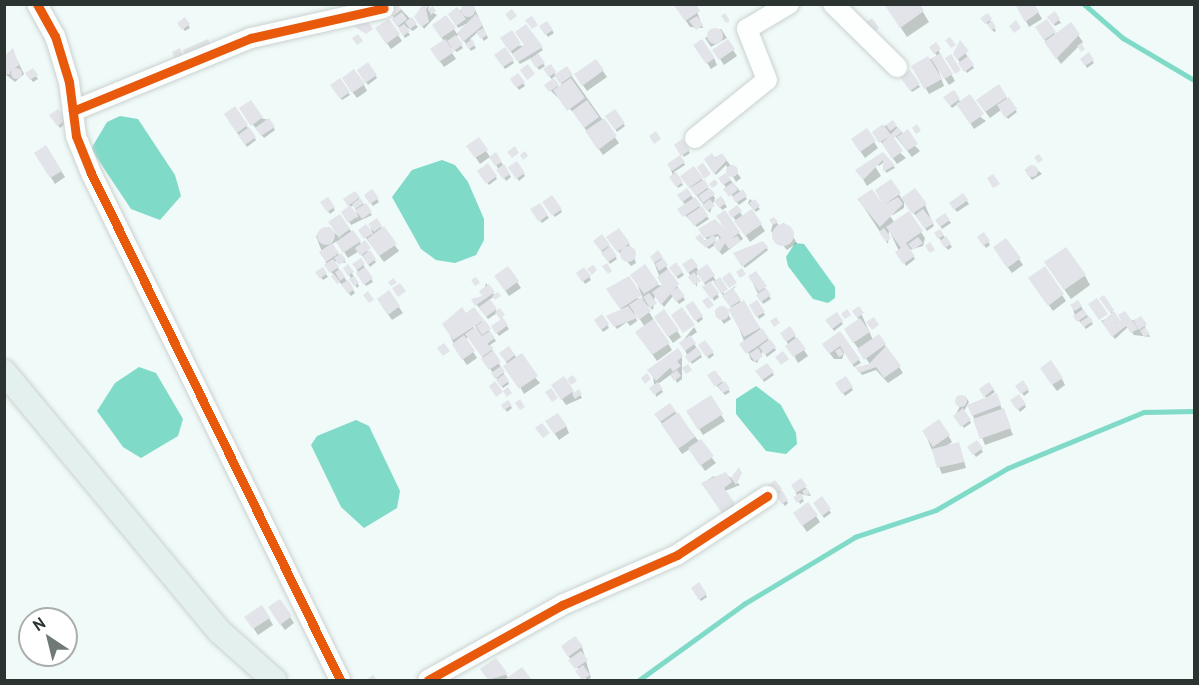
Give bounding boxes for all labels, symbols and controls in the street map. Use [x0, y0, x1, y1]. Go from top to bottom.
north arrow [18, 607, 78, 667]
text: N [29, 613, 49, 635]

